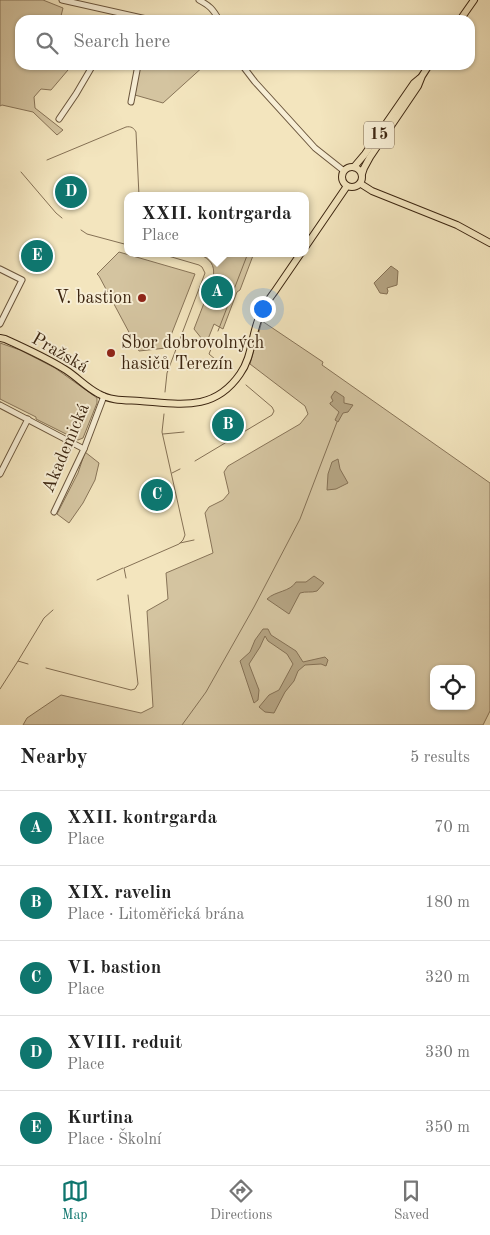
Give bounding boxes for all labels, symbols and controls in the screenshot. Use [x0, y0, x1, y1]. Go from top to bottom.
search box [15, 15, 475, 70]
icon: search [33, 29, 61, 57]
text: Search here [73, 33, 170, 52]
road number: 15 [364, 122, 394, 148]
pin: D [55, 173, 87, 211]
popup [124, 192, 309, 257]
text: XXII. kontrgarda [141, 205, 292, 224]
text: Place [141, 228, 179, 244]
pin: E [21, 237, 53, 275]
pin: A [201, 273, 233, 311]
place label: V. bastion [55, 289, 132, 307]
marker: V. bastion [136, 292, 148, 304]
your location [250, 296, 276, 322]
street label: Pražská [28, 330, 92, 376]
place label: Sbor dobrovolných hasičů Terezín [121, 334, 265, 373]
marker: Sbor dobrovolných hasičů Terezín [105, 347, 117, 359]
street label: Akademická [39, 401, 93, 495]
pin: B [212, 406, 244, 444]
pin: C [141, 476, 173, 514]
map controls [430, 665, 475, 710]
button: locate [430, 665, 475, 710]
text: Nearby [20, 747, 88, 768]
text: 5 results [410, 750, 470, 766]
text: XXII. kontrgarda [67, 809, 217, 828]
text: A [30, 820, 42, 836]
text: 70 m [434, 820, 470, 836]
text: Place [67, 832, 104, 848]
text: XIX. ravelin [67, 884, 172, 903]
text: B [30, 895, 42, 911]
text: 180 m [425, 895, 470, 911]
text: Place · Litoměřická brána [67, 907, 244, 923]
text: VI. bastion [67, 959, 161, 978]
text: C [31, 970, 41, 986]
text: 320 m [425, 970, 470, 986]
text: Place [67, 982, 104, 998]
text: XVIII. reduit [67, 1034, 182, 1053]
text: D [30, 1045, 42, 1061]
text: 330 m [425, 1045, 470, 1061]
text: Place [67, 1057, 104, 1073]
text: Kurtina [67, 1109, 133, 1128]
text: E [30, 1120, 42, 1136]
text: 350 m [425, 1120, 470, 1136]
text: Place · Školní [67, 1132, 161, 1148]
tab: Map [61, 1177, 89, 1224]
tab: Directions [210, 1177, 272, 1224]
tab: Saved [394, 1177, 429, 1224]

